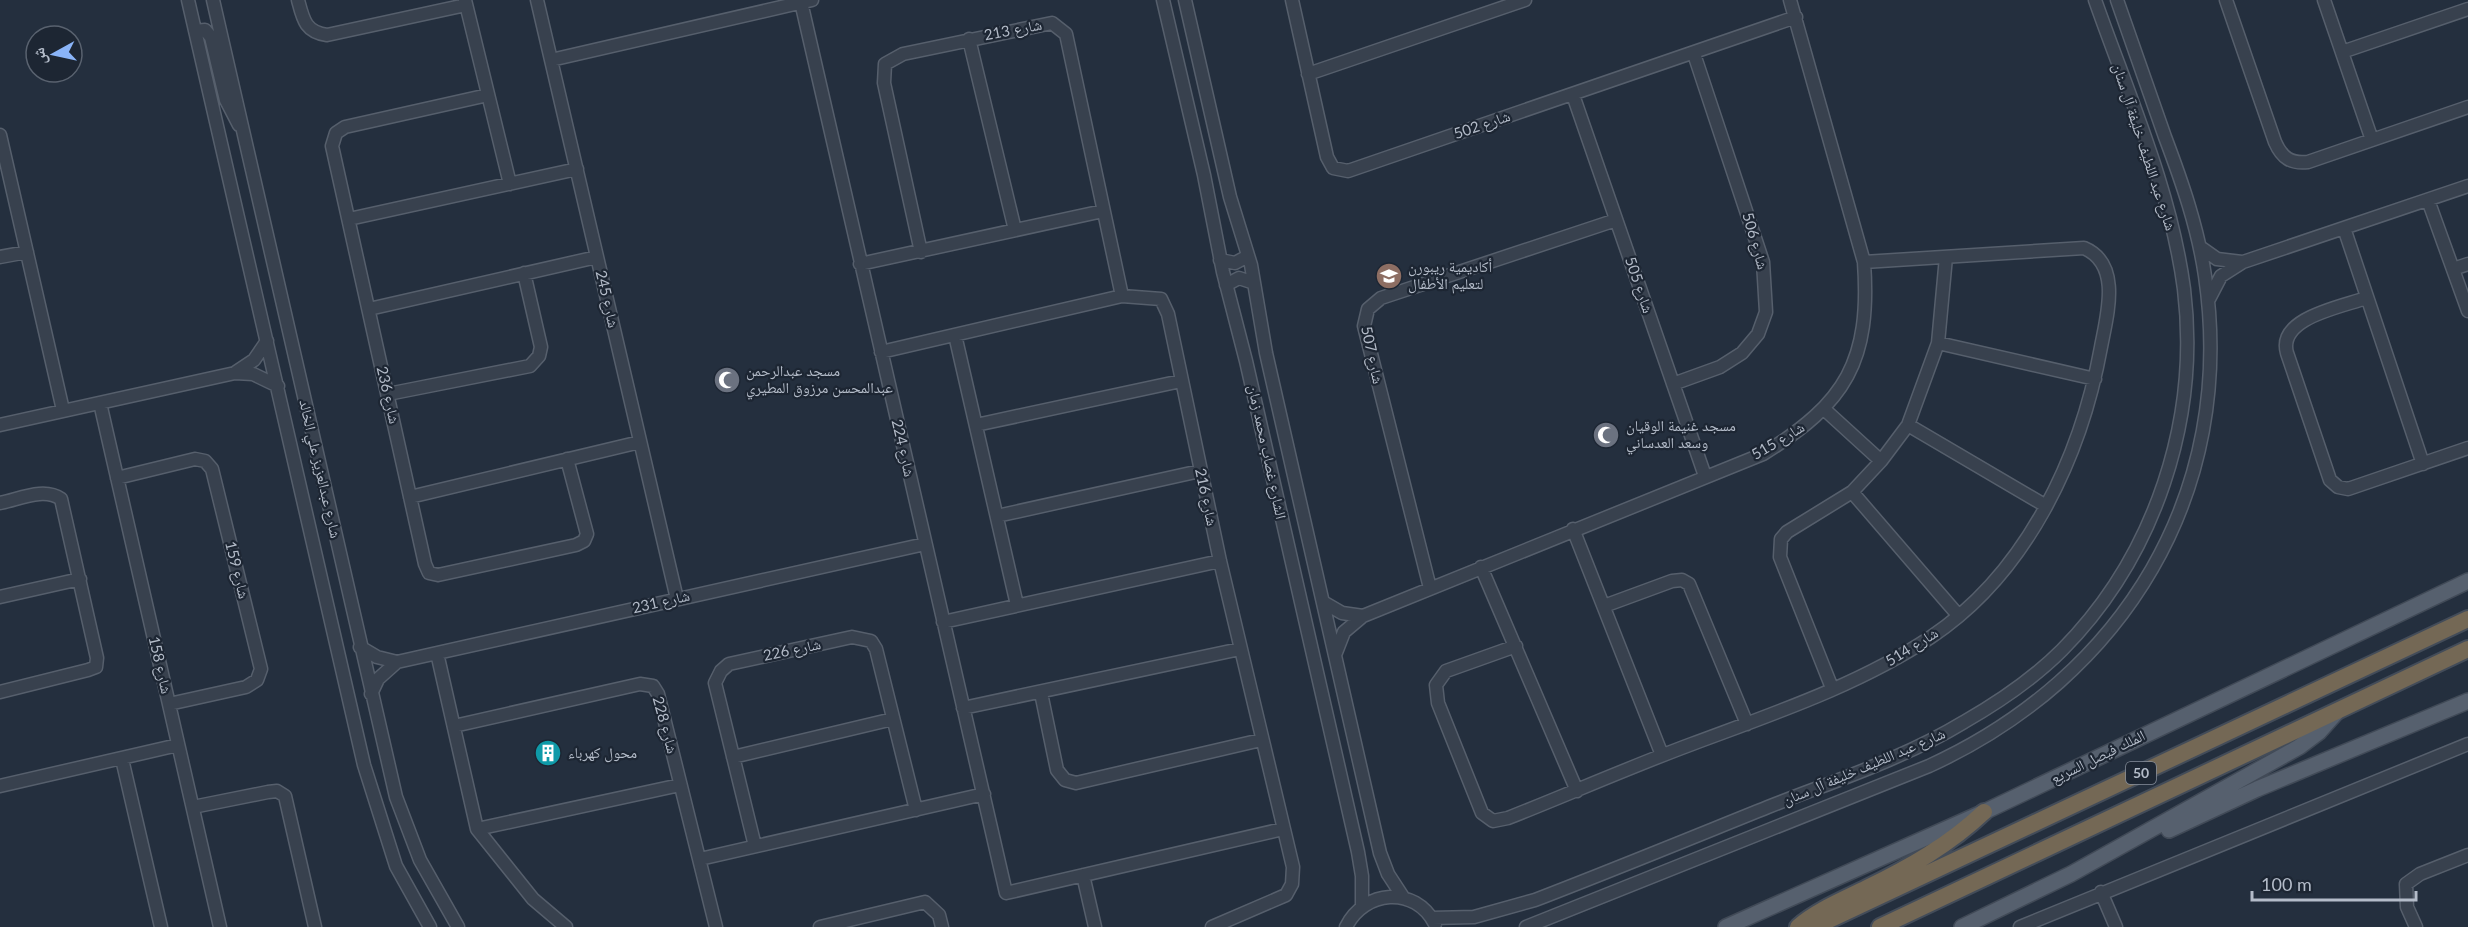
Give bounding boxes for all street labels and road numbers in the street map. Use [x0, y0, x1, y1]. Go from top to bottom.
street label: شارع 213 [982, 15, 1044, 45]
street label: شارع عبد اللطيف خليفة آل سنان [2107, 61, 2181, 233]
street label: شارع 502 [1451, 106, 1513, 144]
street label: شارع 506 [1737, 210, 1773, 272]
street label: شارع 505 [1620, 254, 1658, 316]
street label: شارع 245 [591, 268, 623, 330]
street label: شارع 507 [1356, 324, 1388, 386]
street label: شارع 236 [372, 364, 404, 426]
street label: الشارع غصاب محمد زمان [1243, 383, 1291, 521]
street label: شارع عبدالعزيز علي الخالد [293, 398, 346, 541]
street label: شارع 224 [887, 417, 919, 479]
street label: شارع 515 [1748, 417, 1808, 465]
street label: شارع 216 [1190, 466, 1222, 528]
street label: شارع 159 [220, 539, 254, 601]
street label: شارع 231 [630, 586, 692, 618]
street label: شارع 514 [1882, 623, 1942, 671]
street label: شارع 158 [144, 634, 176, 696]
street label: شارع 226 [761, 634, 823, 666]
street label: شارع 228 [648, 694, 682, 756]
street label: شارع عبد اللطيف خليفة آل سنان [1780, 724, 1948, 810]
street label: الملك فيصل السريع [2047, 726, 2149, 788]
road number: 50 [2126, 762, 2156, 784]

